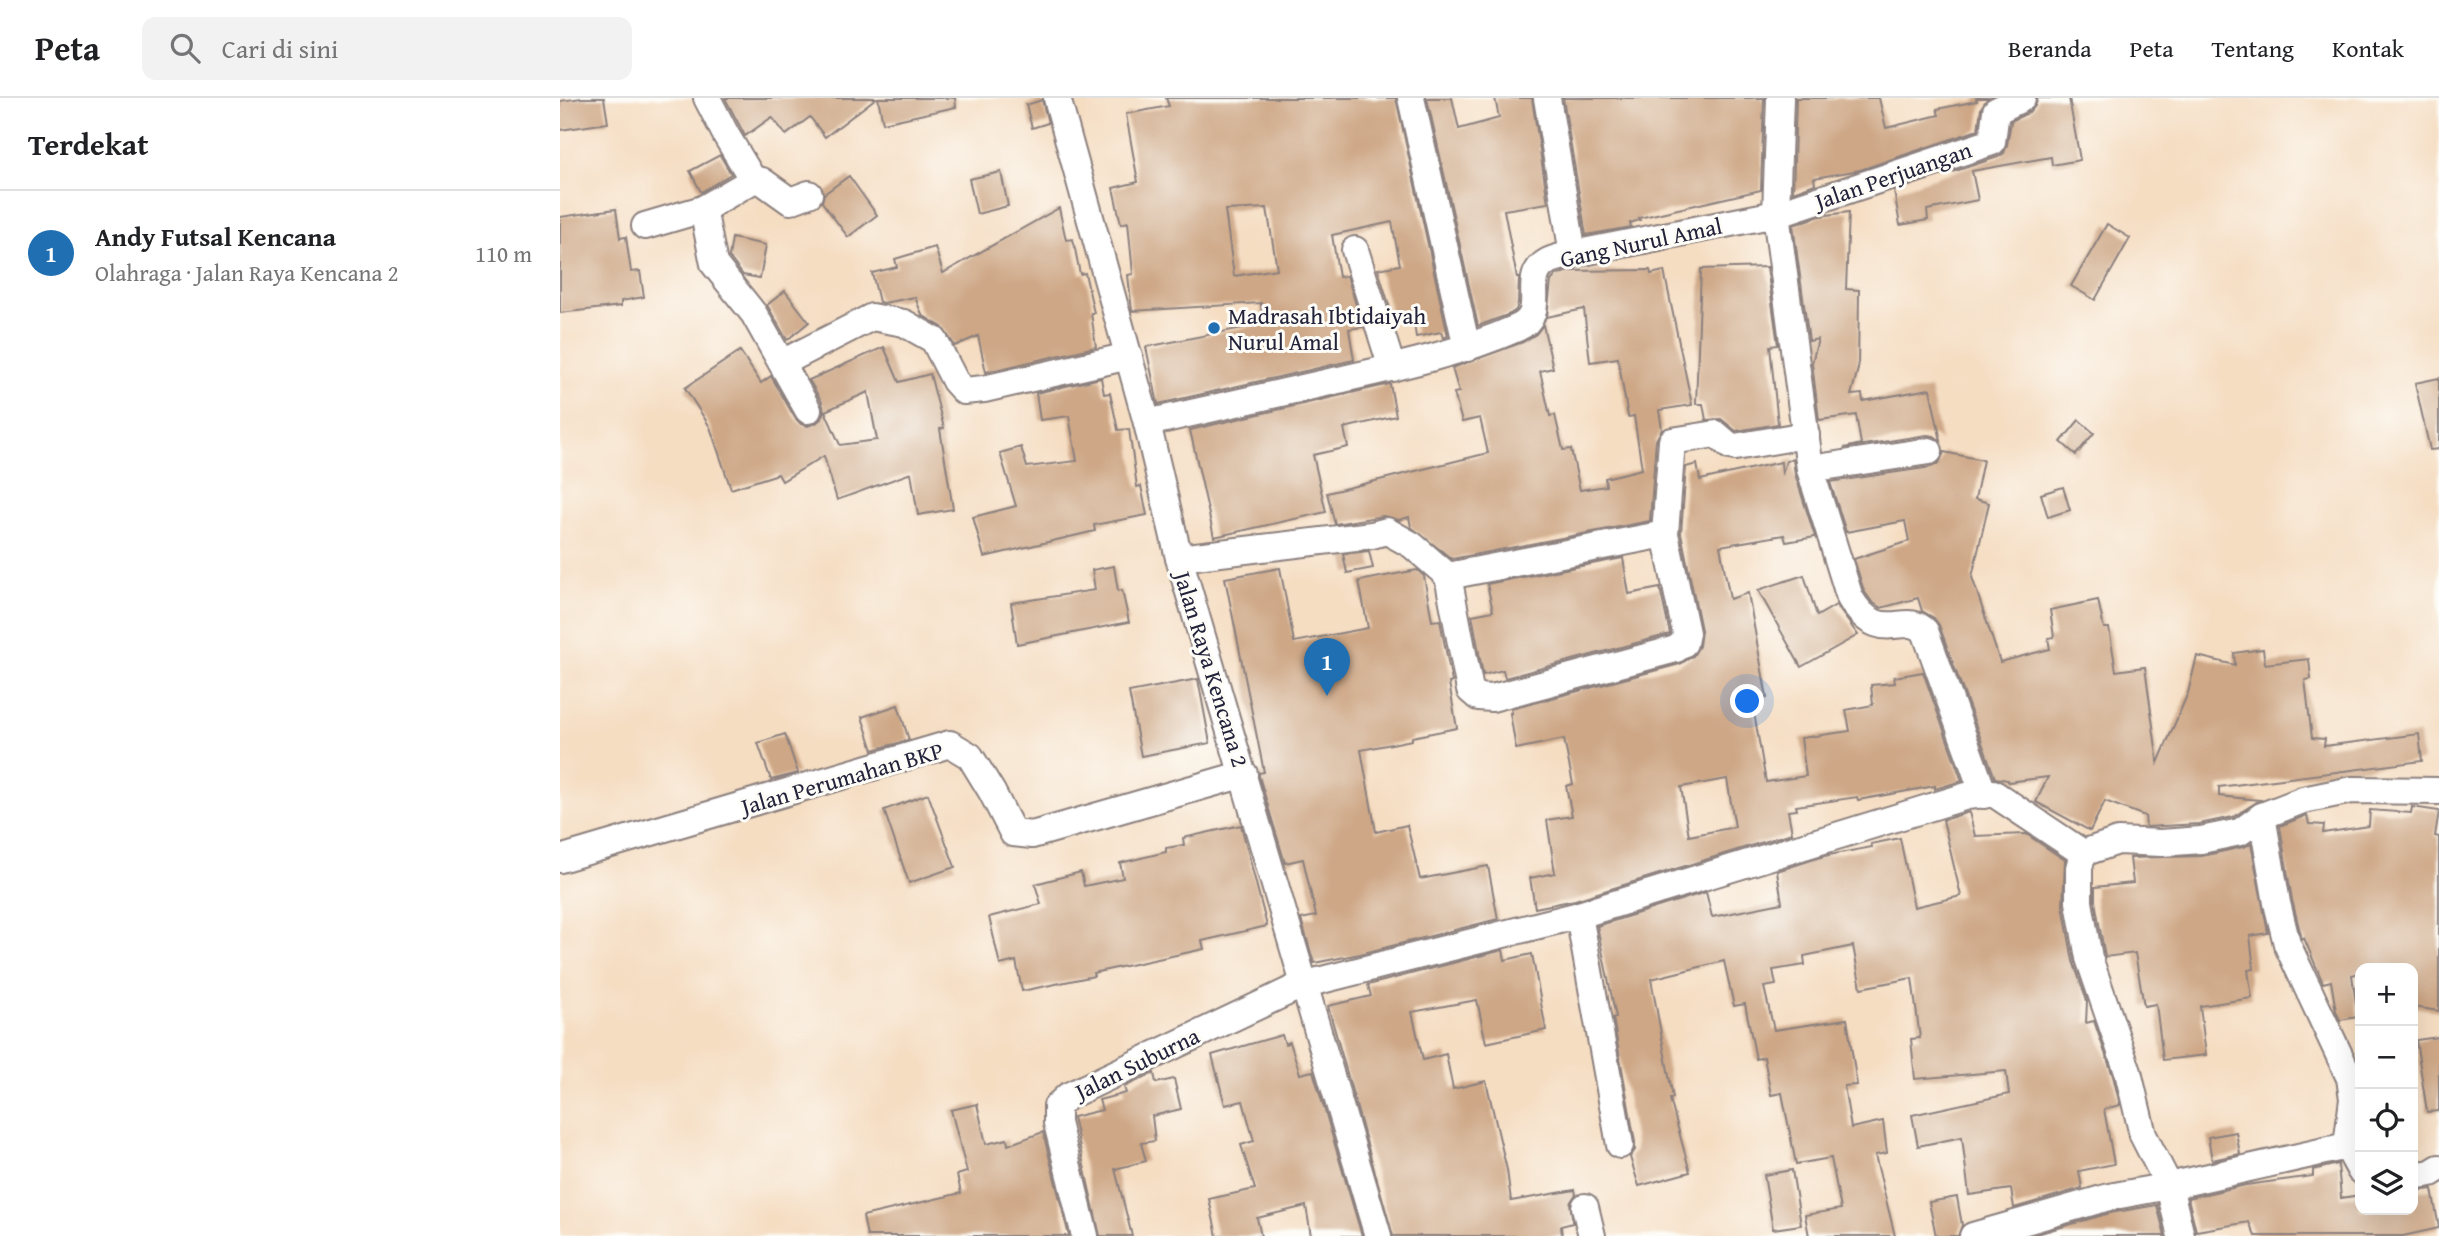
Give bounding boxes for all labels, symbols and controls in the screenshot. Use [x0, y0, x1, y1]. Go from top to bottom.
search box [142, 17, 632, 80]
text: Peta [35, 24, 100, 72]
icon: search [166, 29, 204, 67]
text: Cari di sini [222, 29, 338, 68]
text: Beranda [2008, 31, 2092, 66]
text: Peta [2130, 31, 2174, 66]
text: Tentang [2212, 31, 2294, 66]
text: Kontak [2332, 31, 2404, 66]
text: Terdekat [28, 122, 148, 166]
street label: Jalan Perjuangan [1807, 133, 1976, 218]
street label: Gang Nurul Amal [1557, 209, 1725, 275]
text: Andy Futsal Kencana [95, 217, 336, 256]
text: 1 [45, 237, 57, 270]
text: 110 m [475, 237, 532, 270]
text: Olahraga · Jalan Raya Kencana 2 [95, 256, 399, 289]
place label: Madrasah Ibtidaiyah Nurul Amal [1228, 299, 1426, 358]
marker: Madrasah Ibtidaiyah Nurul Amal [1206, 320, 1222, 336]
street label: Jalan Raya Kencana 2 [1166, 564, 1257, 771]
pin: 1 [1304, 638, 1350, 696]
your location [1730, 684, 1764, 718]
street label: Jalan Perumahan BKP [734, 733, 947, 823]
map controls [2355, 963, 2418, 1215]
button: + [2355, 963, 2418, 1026]
street label: Jalan Suburna [1067, 1019, 1205, 1109]
button: − [2355, 1026, 2418, 1089]
button: locate [2355, 1089, 2418, 1152]
button: layers [2355, 1152, 2418, 1215]

